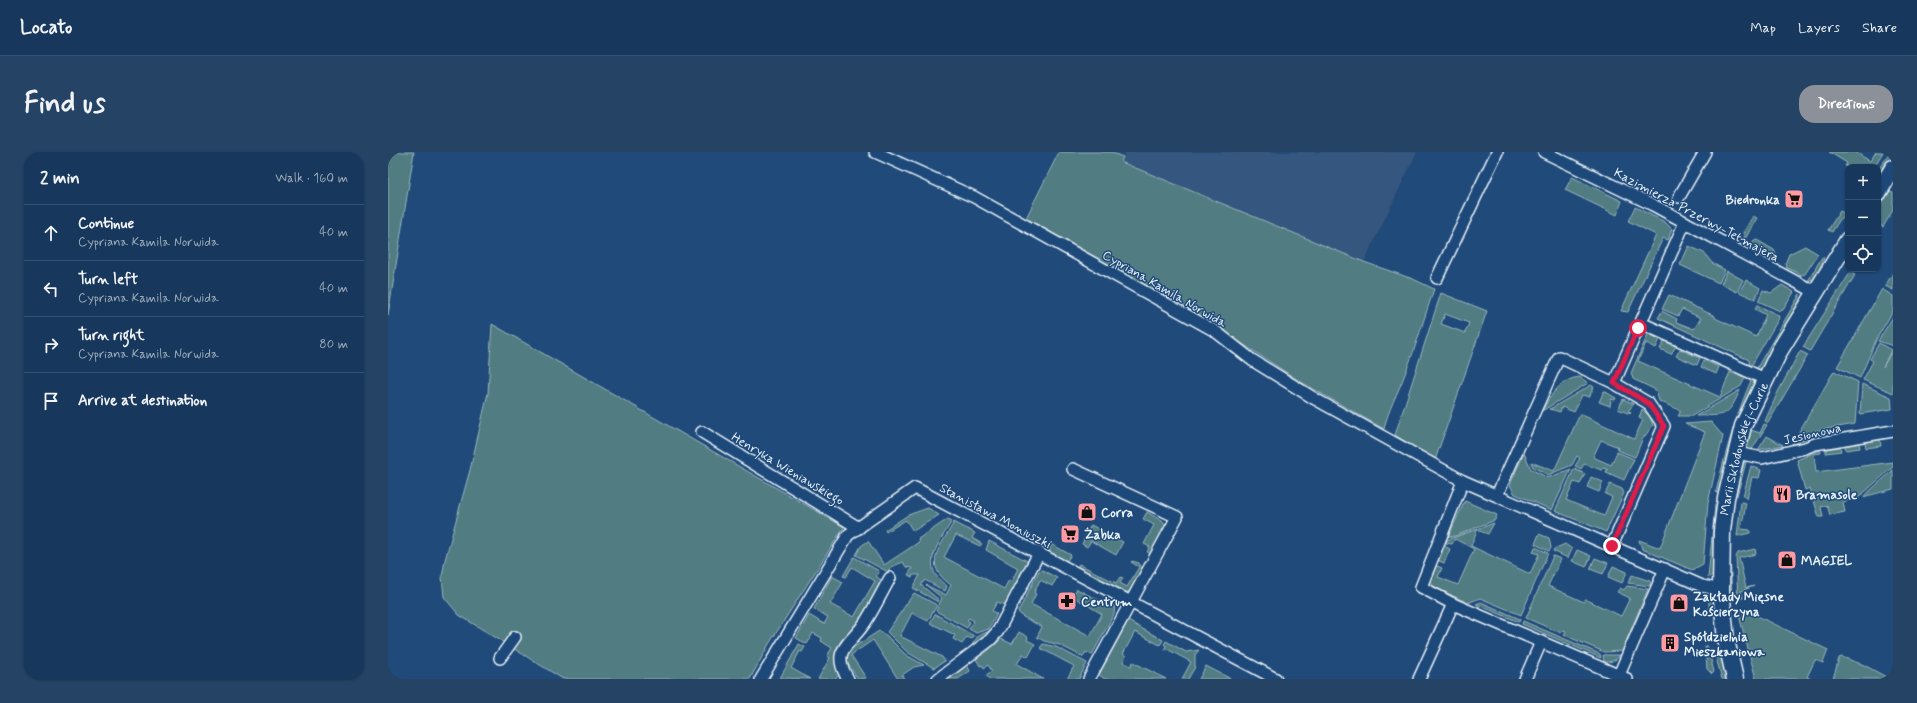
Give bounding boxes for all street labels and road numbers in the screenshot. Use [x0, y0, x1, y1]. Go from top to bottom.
street label: Kazimierza Przerwy-Tetmajera [1611, 164, 1782, 266]
street label: Cypriana Kamila Norwida [1099, 247, 1230, 332]
street label: Marii Skłodowskiej-Curie [1717, 379, 1773, 516]
street label: Jesionowa [1782, 420, 1843, 449]
street label: Henryka Wieniawskiego [727, 429, 847, 511]
street label: Stanisława Moniuszki [936, 480, 1054, 553]

